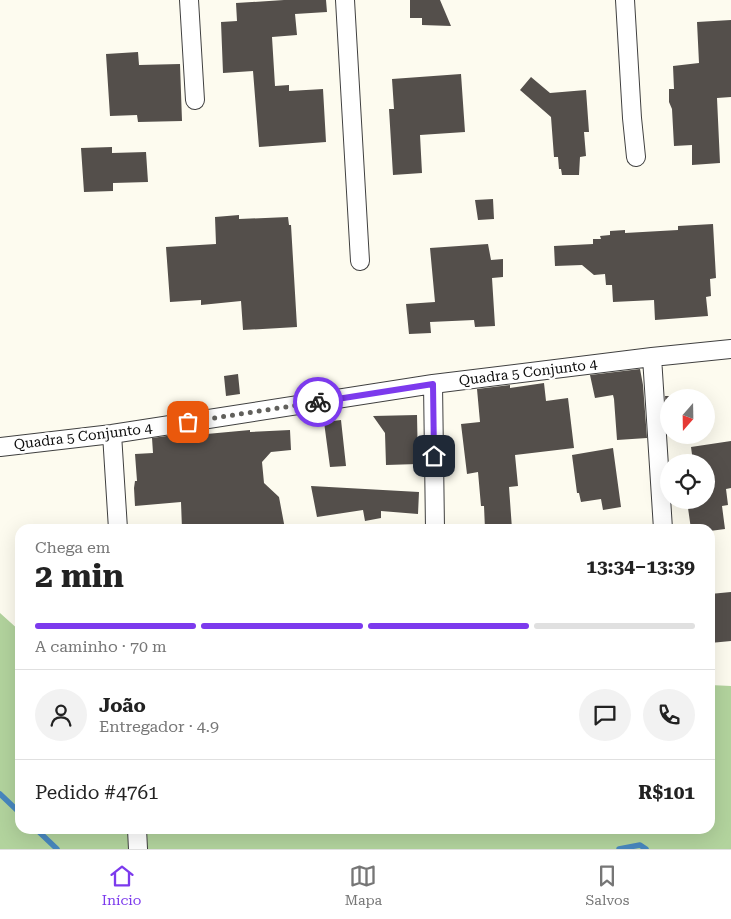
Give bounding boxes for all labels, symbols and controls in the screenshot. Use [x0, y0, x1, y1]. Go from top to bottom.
street label: Quadra 5 Conjunto 4 [458, 356, 598, 388]
courier [293, 377, 343, 427]
icon: bike [304, 388, 332, 416]
north arrow [660, 389, 715, 444]
map controls [660, 389, 715, 509]
pin [167, 401, 209, 443]
icon: bag [174, 408, 202, 436]
street label: Quadra 5 Conjunto 4 [13, 420, 153, 452]
pin [413, 435, 455, 477]
icon: home [420, 442, 448, 470]
button: locate [660, 454, 715, 509]
text: Chega em [35, 538, 110, 557]
text: 13:34–13:39 [586, 555, 695, 578]
text: 2 min [35, 557, 124, 595]
text: A caminho · 70 m [35, 637, 167, 656]
button: person [35, 689, 87, 741]
button: chat [579, 689, 631, 741]
button: phone [643, 689, 695, 741]
text: João [99, 694, 146, 717]
text: Entregador · 4.9 [99, 717, 219, 736]
text: Pedido #4761 [35, 781, 159, 804]
text: R$101 [638, 781, 695, 804]
tab: Início [102, 862, 141, 908]
tab: Mapa [345, 862, 382, 908]
tab: Salvos [586, 862, 629, 908]

